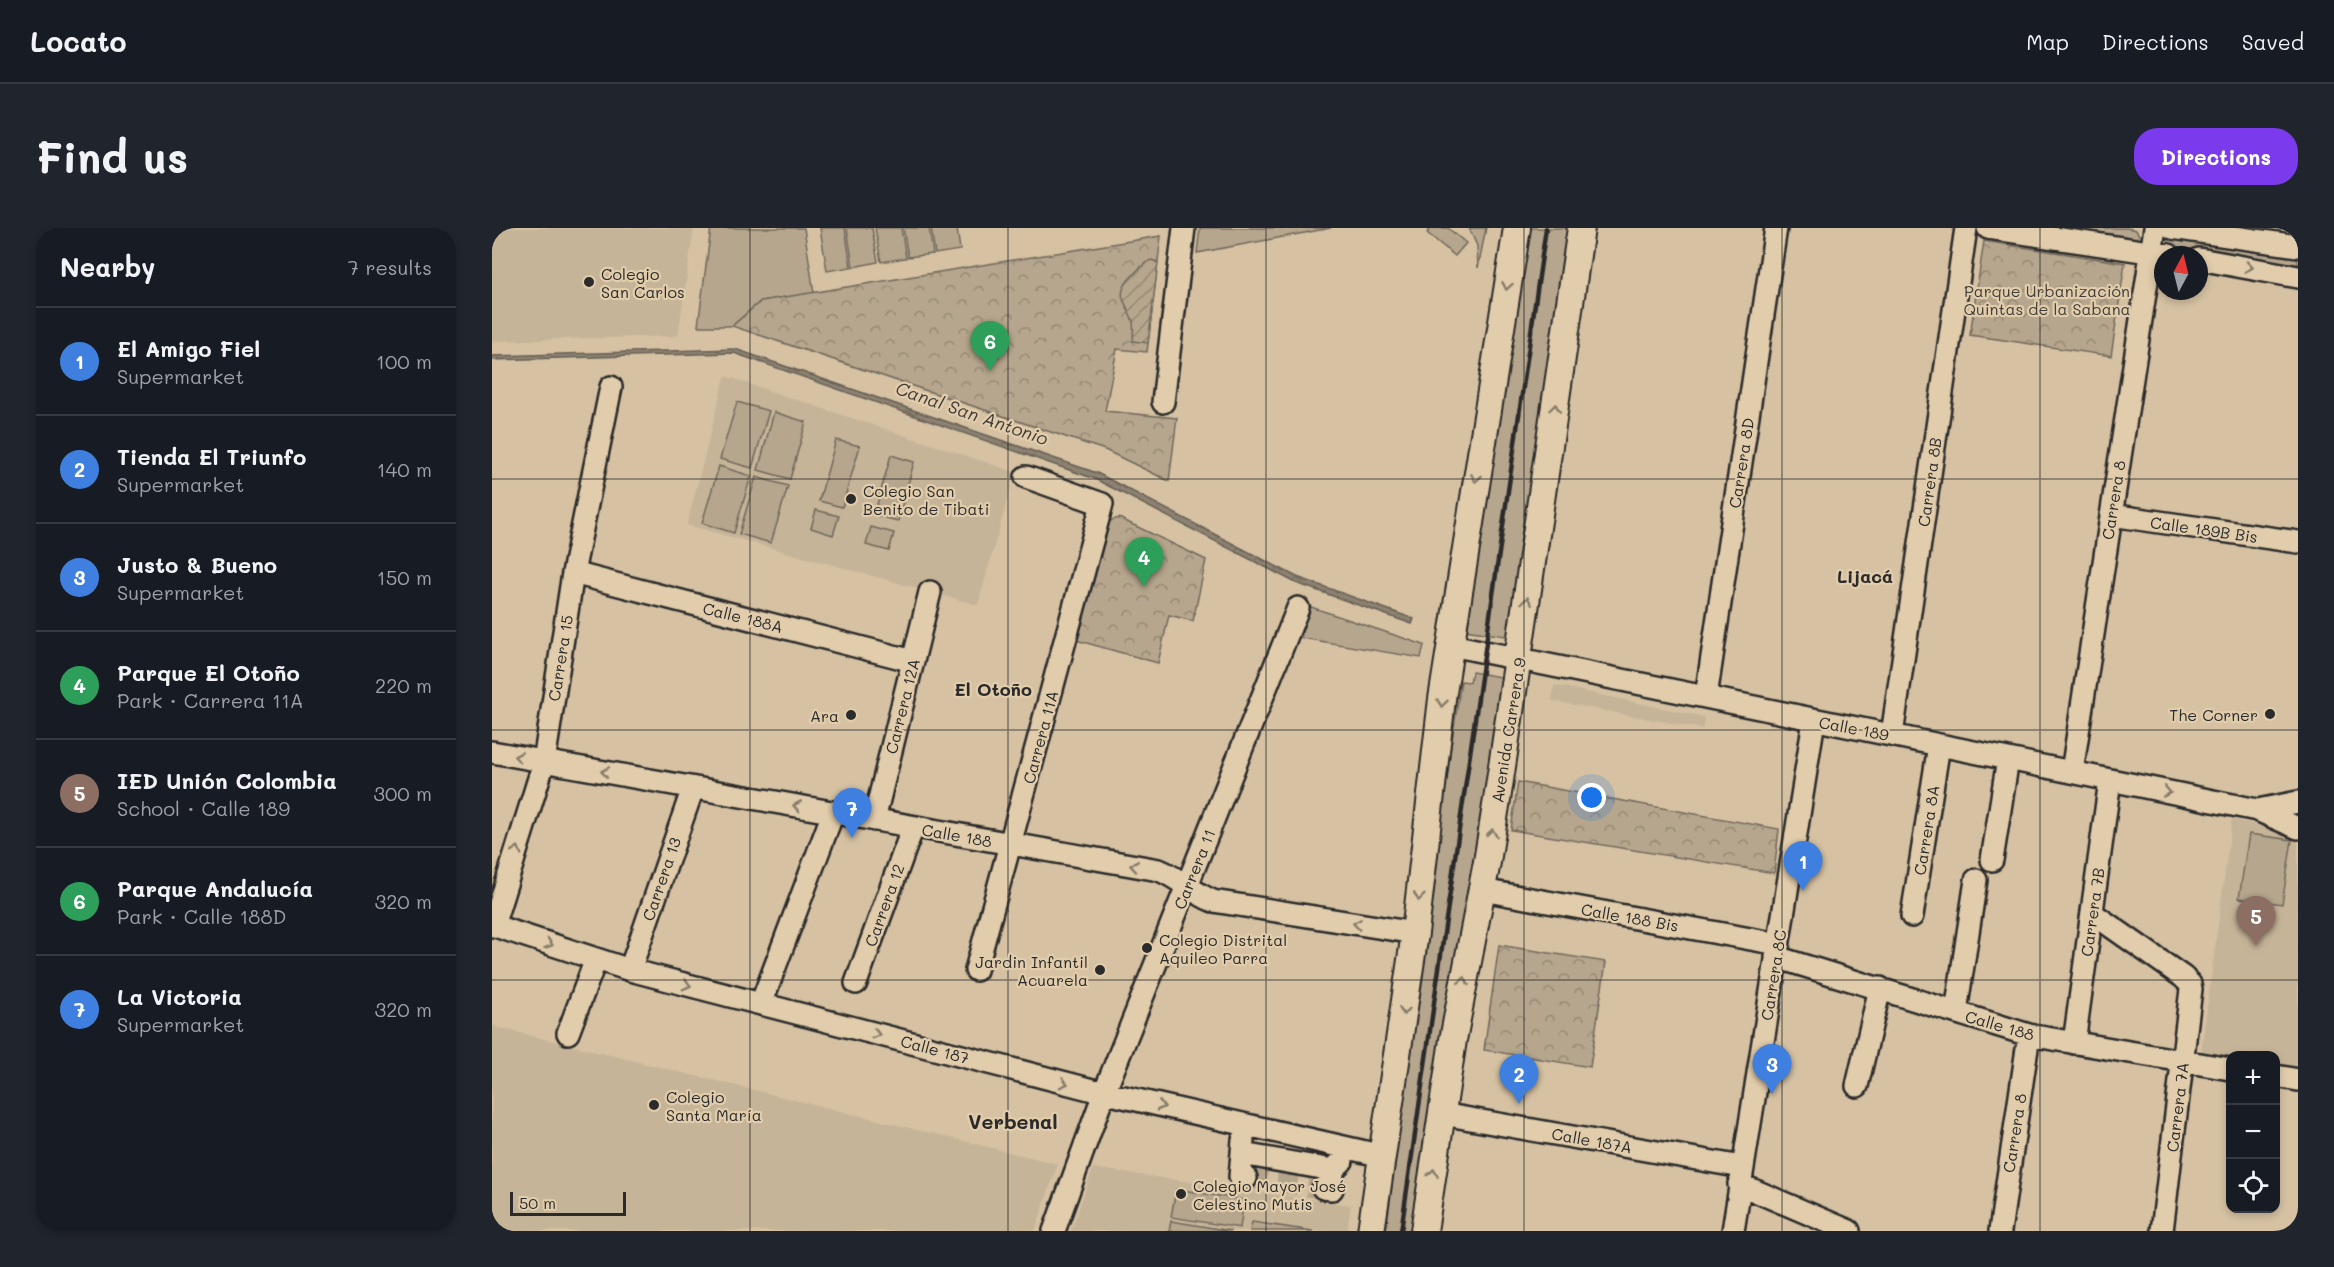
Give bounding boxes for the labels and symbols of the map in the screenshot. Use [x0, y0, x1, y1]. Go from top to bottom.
north arrow [2154, 246, 2208, 300]
one-way arrow [2243, 260, 2253, 273]
place label: Colegio San Carlos [601, 263, 685, 302]
marker: Colegio San Carlos [582, 275, 596, 289]
park label: Parque Urbanización Quintas de la Sabana [1963, 280, 2131, 319]
one-way arrow [1502, 281, 1514, 290]
pin: 6 [970, 322, 1010, 371]
water label: Canal San Antonio [893, 376, 1052, 450]
one-way arrow [1549, 404, 1561, 413]
street label: Carrera 8D [1723, 416, 1759, 510]
street label: Carrera 8B [1912, 436, 1946, 528]
street label: Carrera 8 [2096, 458, 2130, 541]
one-way arrow [1470, 473, 1483, 483]
place label: Colegio San Benito de Tibati [863, 480, 989, 519]
marker: Colegio San Benito de Tibati [844, 492, 858, 506]
street label: Calle 189B Bis [2149, 511, 2259, 547]
pin: 4 [1124, 538, 1164, 587]
district label: Lijacá [1837, 564, 1893, 588]
street label: Calle 188A [701, 597, 785, 637]
one-way arrow [1521, 597, 1533, 606]
street label: Carrera 15 [543, 613, 577, 703]
street label: Carrera 12A [880, 656, 924, 756]
street label: Avenida Carrera 9 [1486, 656, 1530, 804]
district label: El Otoño [954, 677, 1032, 701]
street label: Carrera 11A [1017, 688, 1063, 786]
one-way arrow [1436, 698, 1449, 708]
place label: The Corner [2169, 704, 2258, 725]
place label: Ara [810, 705, 839, 726]
marker: The Corner [2263, 707, 2277, 721]
marker: Ara [844, 708, 858, 722]
street label: Calle 189 [1817, 711, 1891, 745]
one-way arrow [513, 751, 523, 764]
one-way arrow [600, 767, 609, 779]
your location [1577, 783, 1606, 812]
street label: Carrera 8A [1908, 783, 1944, 877]
one-way arrow [2162, 785, 2172, 798]
pin: 7 [832, 788, 872, 838]
one-way arrow [792, 801, 801, 813]
street label: Calle 188 [920, 818, 994, 852]
street label: Carrera 11 [1168, 826, 1220, 912]
one-way arrow [1485, 828, 1497, 838]
street label: Carrera 13 [637, 834, 685, 924]
pin: 1 [1784, 842, 1822, 891]
one-way arrow [509, 845, 522, 856]
one-way arrow [1129, 860, 1139, 873]
street label: Carrera 12 [859, 861, 909, 949]
street label: Carrera 7B [2075, 866, 2109, 958]
one-way arrow [1413, 892, 1426, 901]
pin: 5 [2236, 896, 2276, 946]
street label: Calle 188 Bis [1580, 898, 1680, 936]
one-way arrow [1352, 919, 1362, 931]
street label: Carrera 8C [1755, 928, 1791, 1022]
place label: Colegio Distrital Aquileo Parra [1159, 929, 1287, 968]
one-way arrow [543, 937, 554, 949]
marker: Colegio Distrital Aquileo Parra [1140, 941, 1154, 955]
place label: Jardin Infantil Acuarela [975, 951, 1088, 990]
marker: Jardin Infantil Acuarela [1093, 963, 1107, 977]
one-way arrow [1457, 976, 1470, 986]
one-way arrow [682, 977, 692, 990]
street label: Calle 188 [1963, 1005, 2037, 1045]
one-way arrow [1398, 1007, 1410, 1016]
one-way arrow [870, 1027, 880, 1039]
street label: Calle 187 [898, 1030, 972, 1068]
pin: 3 [1752, 1044, 1792, 1094]
pin: 2 [1500, 1054, 1538, 1104]
street label: Carrera 7A [2161, 1061, 2193, 1153]
one-way arrow [1058, 1076, 1069, 1088]
place label: Colegio Santa María [666, 1086, 762, 1125]
street label: Carrera 8 [1997, 1091, 2031, 1174]
marker: Colegio Santa María [647, 1098, 661, 1112]
one-way arrow [1156, 1099, 1166, 1112]
district label: Verbenal [968, 1108, 1058, 1134]
street label: Calle 187A [1550, 1123, 1634, 1157]
one-way arrow [1426, 1169, 1438, 1178]
place label: Colegio Mayor José Celestino Mutis [1193, 1175, 1346, 1214]
marker: Colegio Mayor José Celestino Mutis [1174, 1187, 1188, 1201]
scale bar [510, 1189, 626, 1216]

